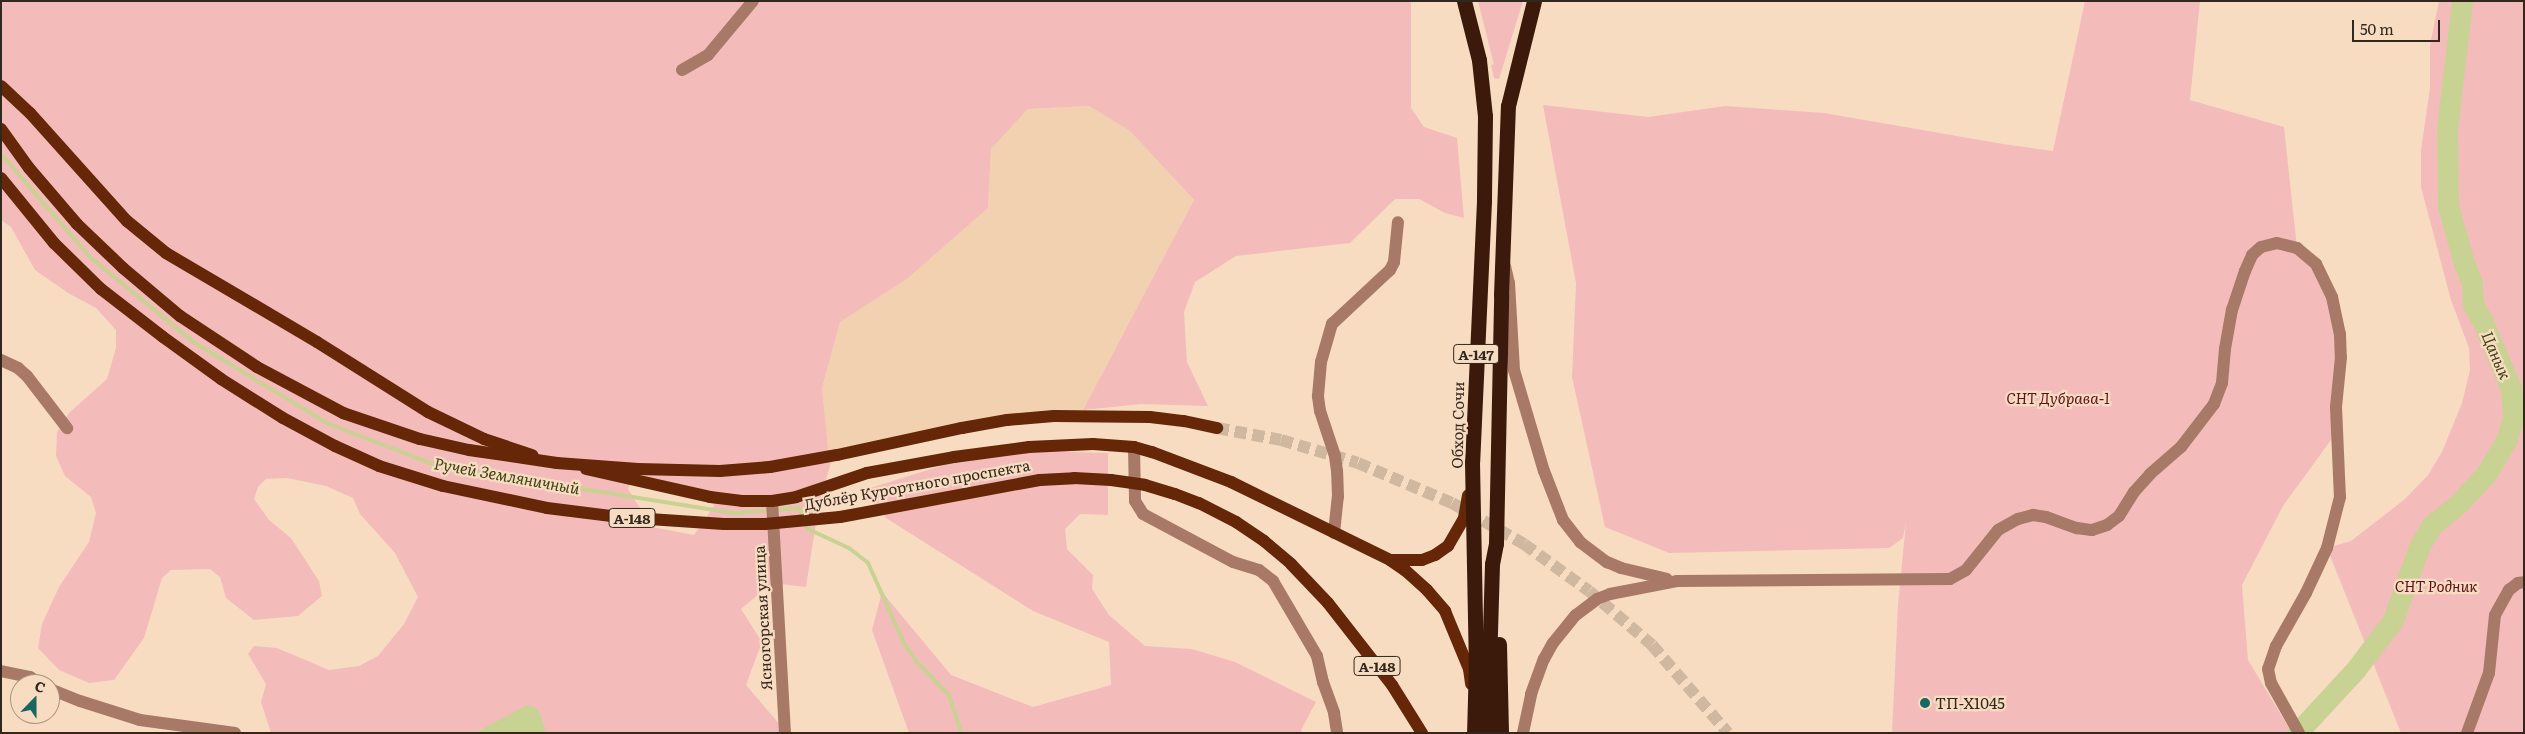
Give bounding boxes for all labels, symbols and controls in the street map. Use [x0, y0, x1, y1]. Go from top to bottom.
scale bar [2355, 10, 2442, 42]
text: 50 m [2360, 17, 2394, 40]
water label: Цанык [2478, 328, 2516, 382]
road number: А-147 [1452, 342, 1500, 366]
street label: Обход Сочи [1447, 381, 1467, 469]
park label: СНТ Дубрава-1 [2006, 389, 2110, 407]
water label: Ручей Земляничный [433, 453, 581, 497]
street label: Дублёр Курортного проспекта [803, 455, 1031, 513]
road number: А-148 [608, 506, 656, 530]
street label: Ясногорская улица [749, 545, 775, 691]
park label: СНТ Родник [2395, 577, 2477, 595]
road number: А-148 [1353, 654, 1401, 678]
north arrow [10, 674, 60, 724]
text: С [32, 675, 49, 697]
place label: ТП-Х1045 [1935, 694, 2005, 712]
marker: ТП-Х1045 [1919, 697, 1931, 709]

